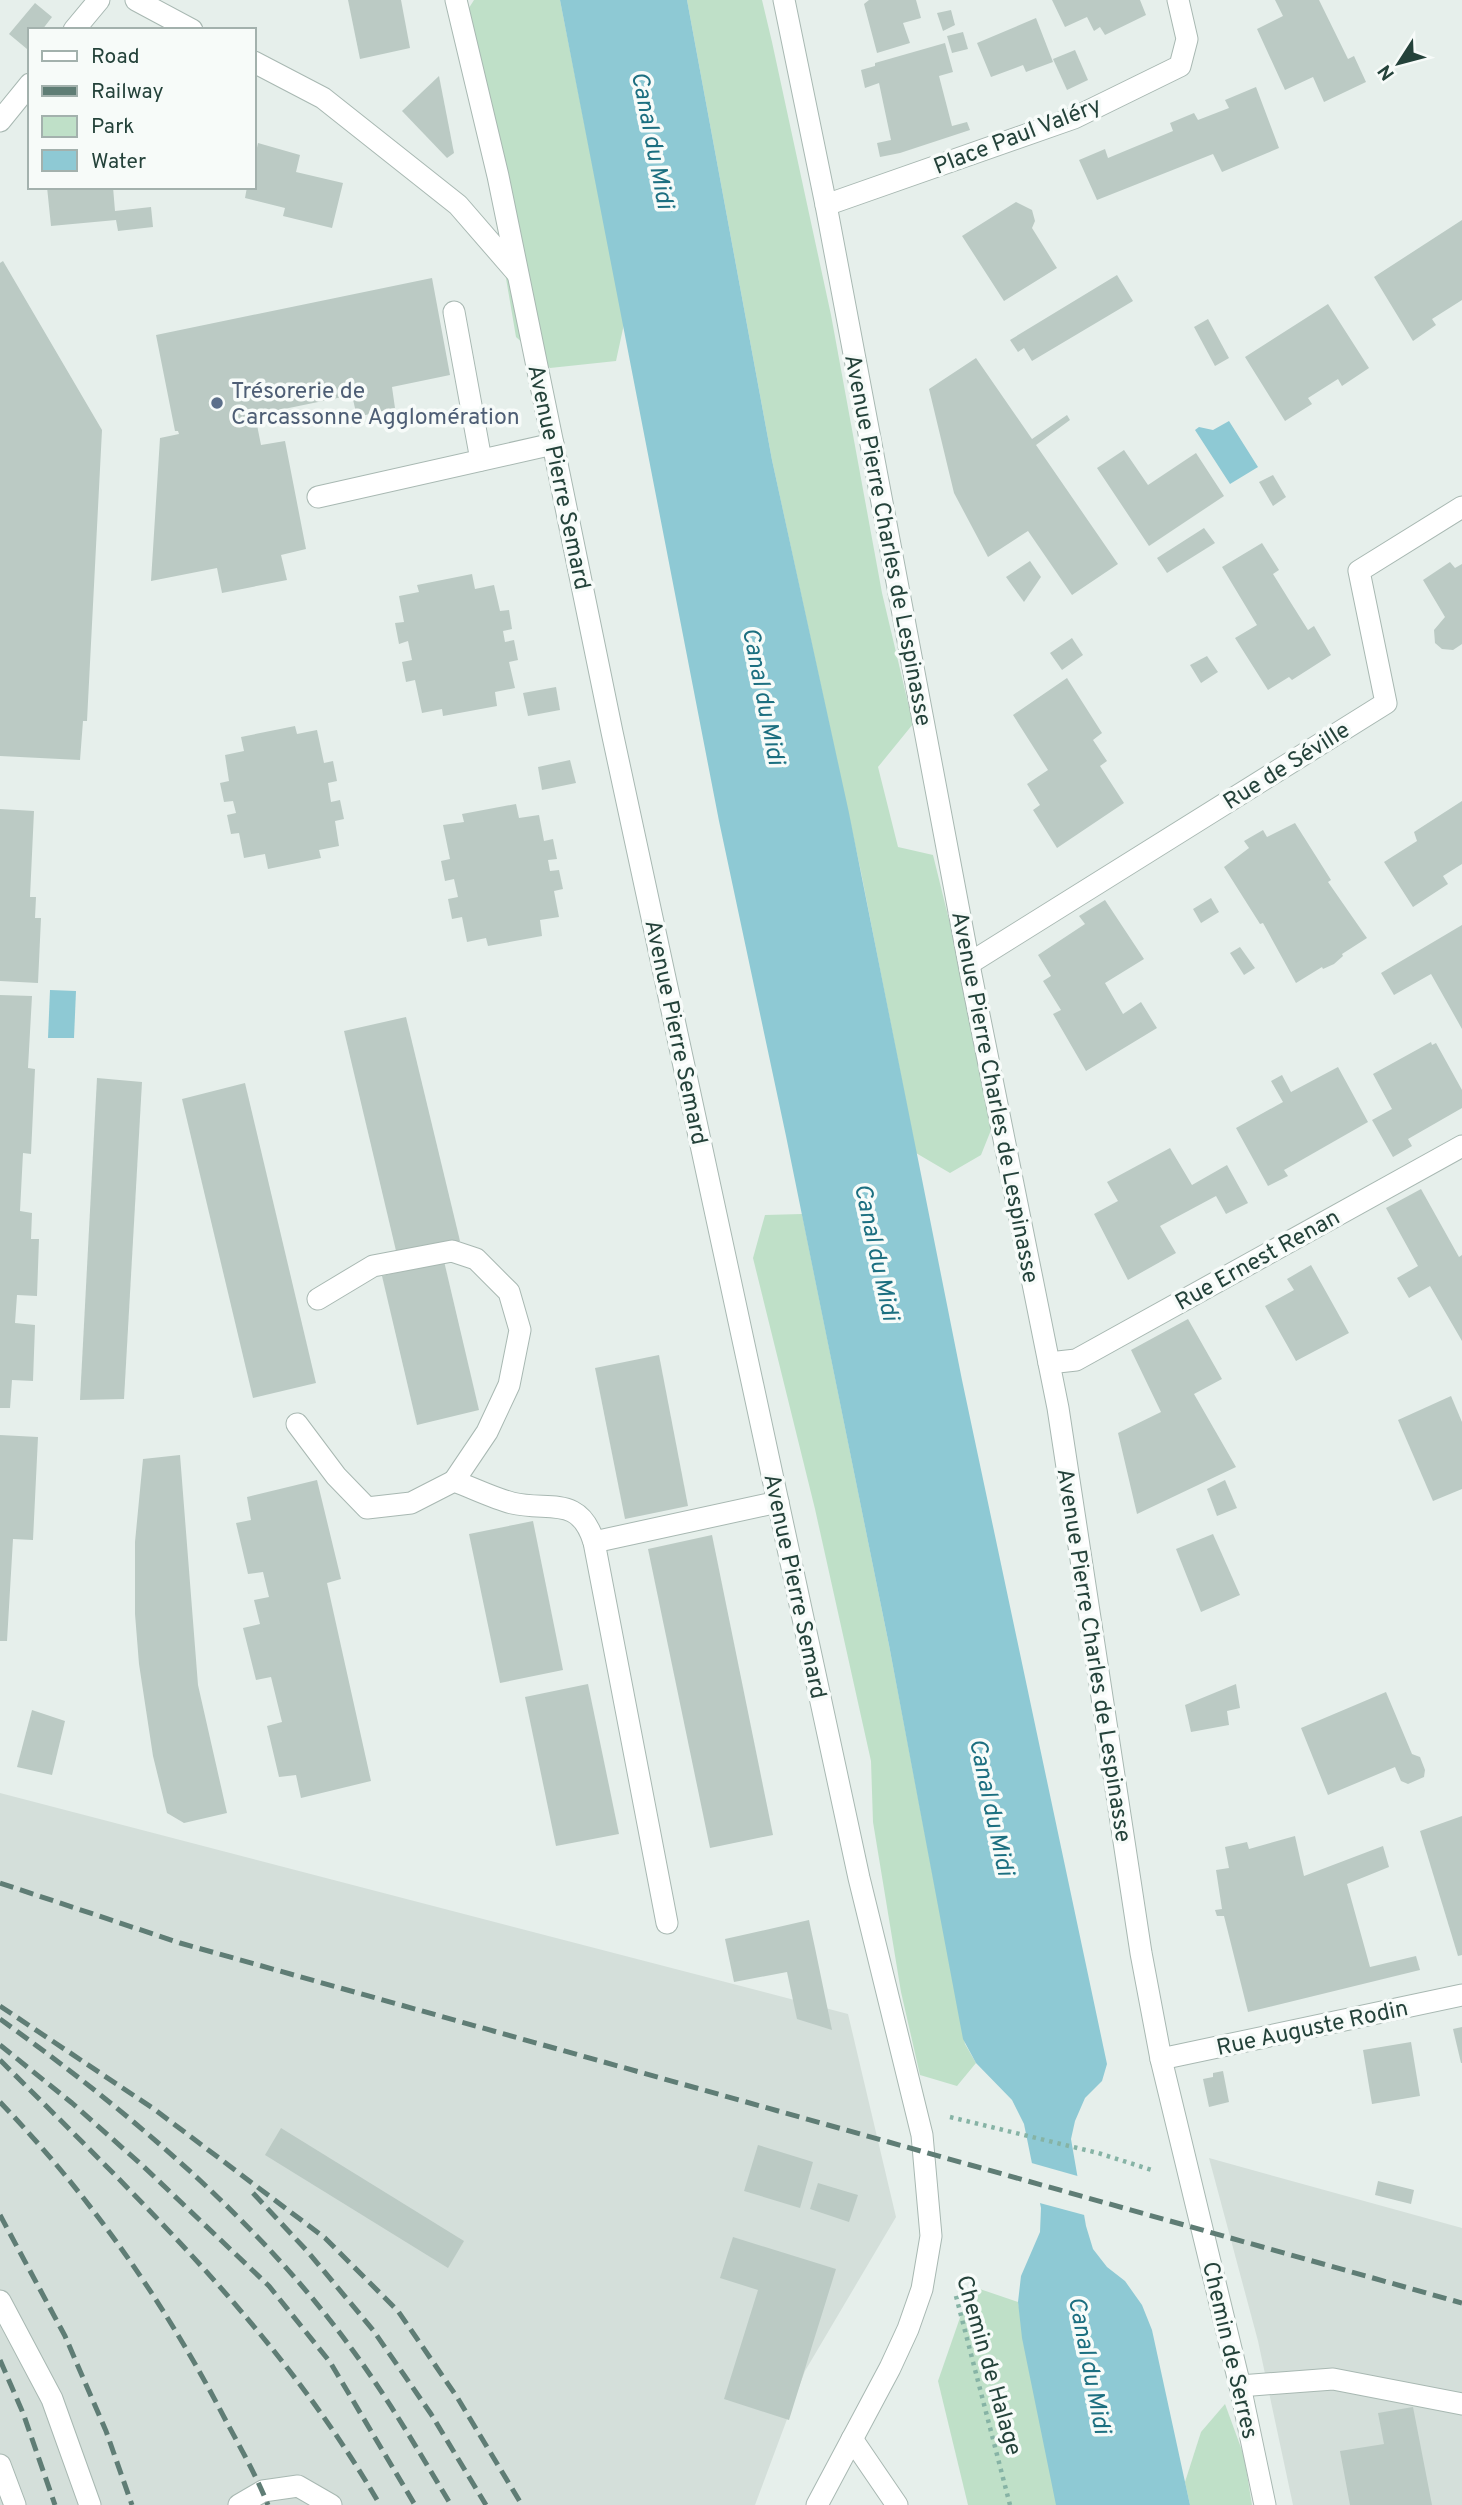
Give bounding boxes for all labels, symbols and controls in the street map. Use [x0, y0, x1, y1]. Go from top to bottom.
legend [28, 28, 256, 189]
north arrow [1364, 28, 1434, 98]
text: Road [91, 44, 140, 71]
text: N [1373, 59, 1401, 84]
water label: Canal du Midi [623, 69, 679, 213]
text: Railway [91, 79, 164, 106]
street label: Place Paul Valéry [930, 92, 1106, 183]
text: Park [91, 114, 134, 141]
text: Water [91, 149, 146, 176]
street label: Avenue Pierre Charles de Lespinasse [836, 352, 937, 729]
street label: Avenue Pierre Semard [520, 362, 596, 593]
place label: Trésorerie de Carcassonne Agglomération [231, 378, 520, 433]
marker: Trésorerie de Carcassonne Agglomération [209, 395, 225, 411]
water label: Canal du Midi [734, 625, 790, 769]
street label: Rue de Séville [1219, 717, 1356, 818]
street label: Avenue Pierre Charles de Lespinasse [943, 909, 1044, 1286]
street label: Avenue Pierre Semard [637, 917, 713, 1148]
water label: Canal du Midi [846, 1181, 904, 1325]
street label: Rue Ernest Renan [1171, 1204, 1346, 1318]
street label: Avenue Pierre Charles de Lespinasse [1049, 1466, 1136, 1844]
street label: Avenue Pierre Semard [756, 1471, 832, 1702]
water label: Canal du Midi [961, 1736, 1019, 1880]
street label: Rue Auguste Rodin [1214, 1995, 1411, 2064]
street label: Chemin de Serres [1194, 2259, 1263, 2442]
street label: Chemin de Halage [948, 2272, 1027, 2459]
water label: Canal du Midi [1060, 2294, 1116, 2438]

